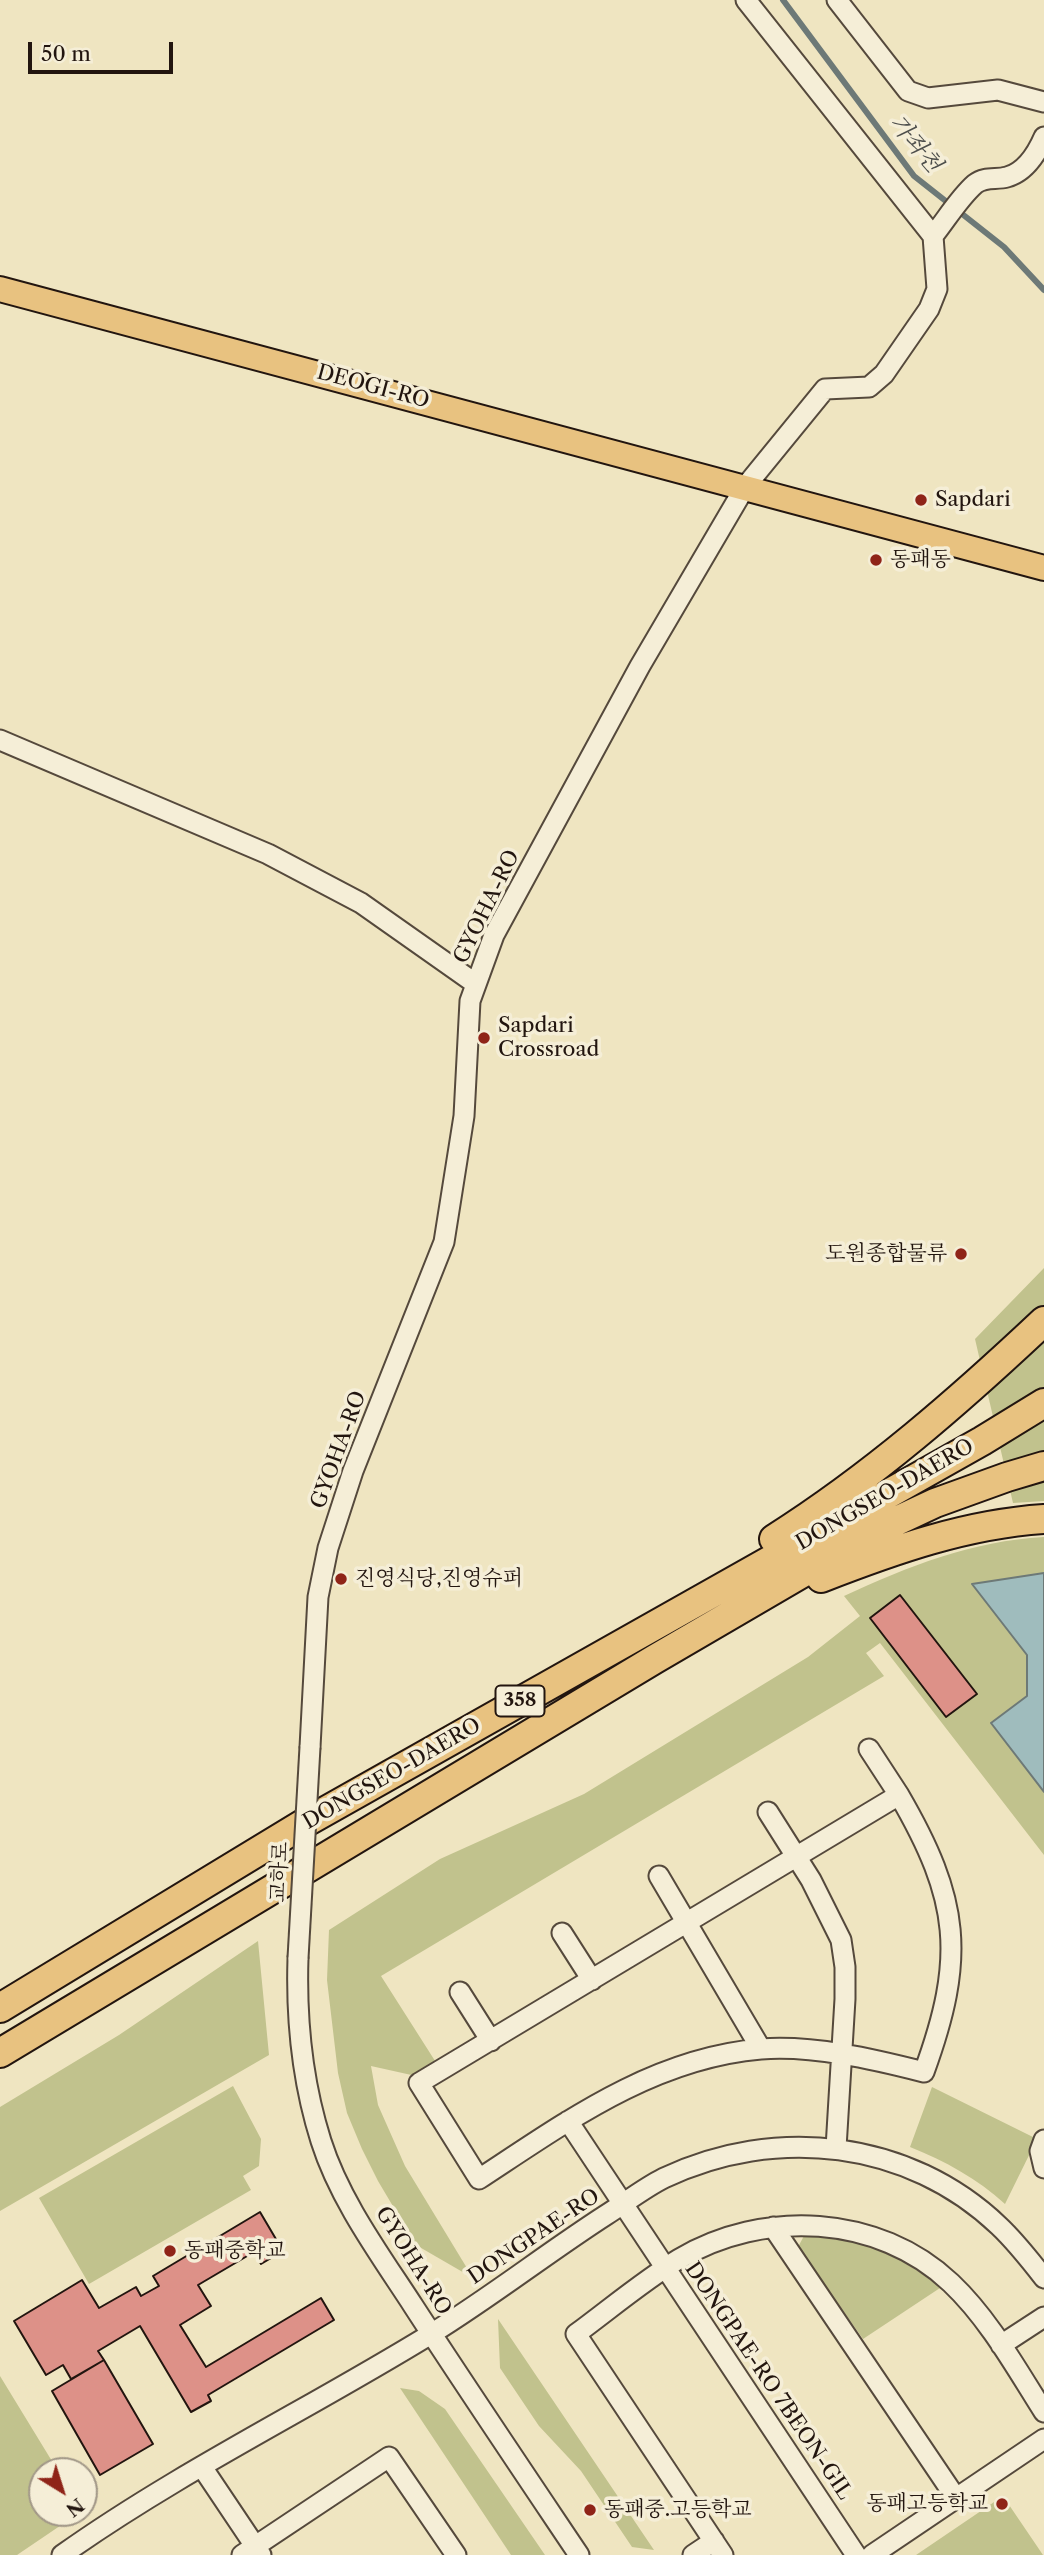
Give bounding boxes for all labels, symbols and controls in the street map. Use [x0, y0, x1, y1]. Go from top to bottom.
scale bar [32, 28, 177, 72]
text: 50 m [41, 41, 91, 66]
water label: 가좌천 [883, 110, 947, 178]
street label: DEOGI-RO [314, 360, 432, 414]
place label: Sapdari [935, 487, 1011, 513]
marker: Sapdari [913, 492, 929, 508]
place label: 동패동 [890, 547, 951, 573]
marker: 동패동 [868, 552, 884, 568]
street label: GYOHA-RO [449, 846, 525, 968]
place label: Sapdari Crossroad [498, 1013, 599, 1063]
marker: Sapdari Crossroad [476, 1030, 492, 1046]
place label: 도원종합물류 [825, 1241, 947, 1267]
marker: 도원종합물류 [953, 1246, 969, 1262]
street label: GYOHA-RO [306, 1388, 372, 1512]
street label: DONGSEO-DAERO [792, 1434, 978, 1556]
place label: 진영식당,진영슈퍼 [355, 1566, 523, 1592]
marker: 진영식당,진영슈퍼 [333, 1571, 349, 1587]
road number: 358 [496, 1686, 544, 1716]
street label: DONGSEO-DAERO [299, 1713, 485, 1835]
street label: 교하로 [266, 1841, 294, 1903]
street label: DONGPAE-RO [463, 2184, 605, 2290]
street label: GYOHA-RO [370, 2202, 456, 2320]
place label: 동패중학교 [184, 2238, 285, 2264]
marker: 동패중학교 [162, 2243, 178, 2259]
street label: DONGPAE-RO 7BEON-GIL [679, 2258, 857, 2504]
north arrow [28, 2457, 98, 2527]
place label: 동패고등학교 [866, 2491, 988, 2517]
text: N [61, 2493, 89, 2522]
marker: 동패고등학교 [994, 2496, 1010, 2512]
place label: 동패중.고등학교 [604, 2497, 751, 2523]
marker: 동패중.고등학교 [582, 2502, 598, 2518]

